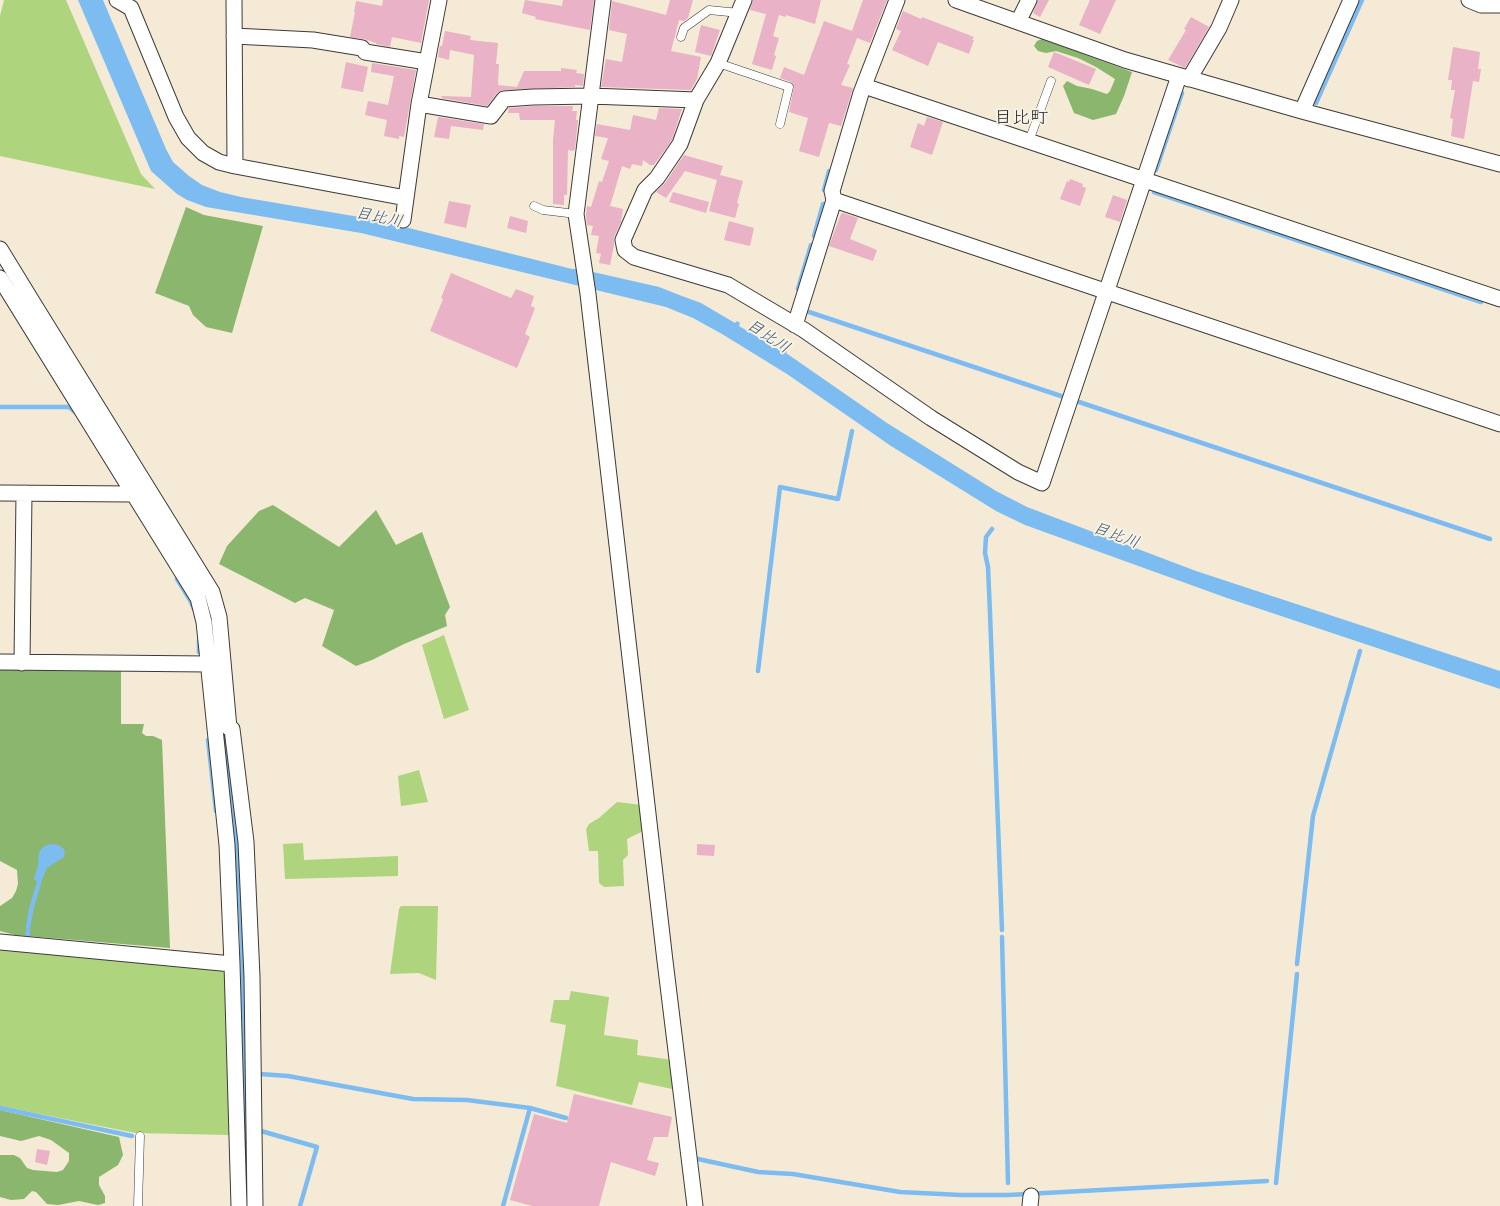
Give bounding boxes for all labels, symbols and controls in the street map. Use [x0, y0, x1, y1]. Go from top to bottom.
district label: 目比町 [994, 107, 1048, 129]
water label: 目比川 [354, 204, 404, 232]
water label: 目比川 [743, 316, 793, 358]
water label: 目比川 [1090, 519, 1142, 553]

